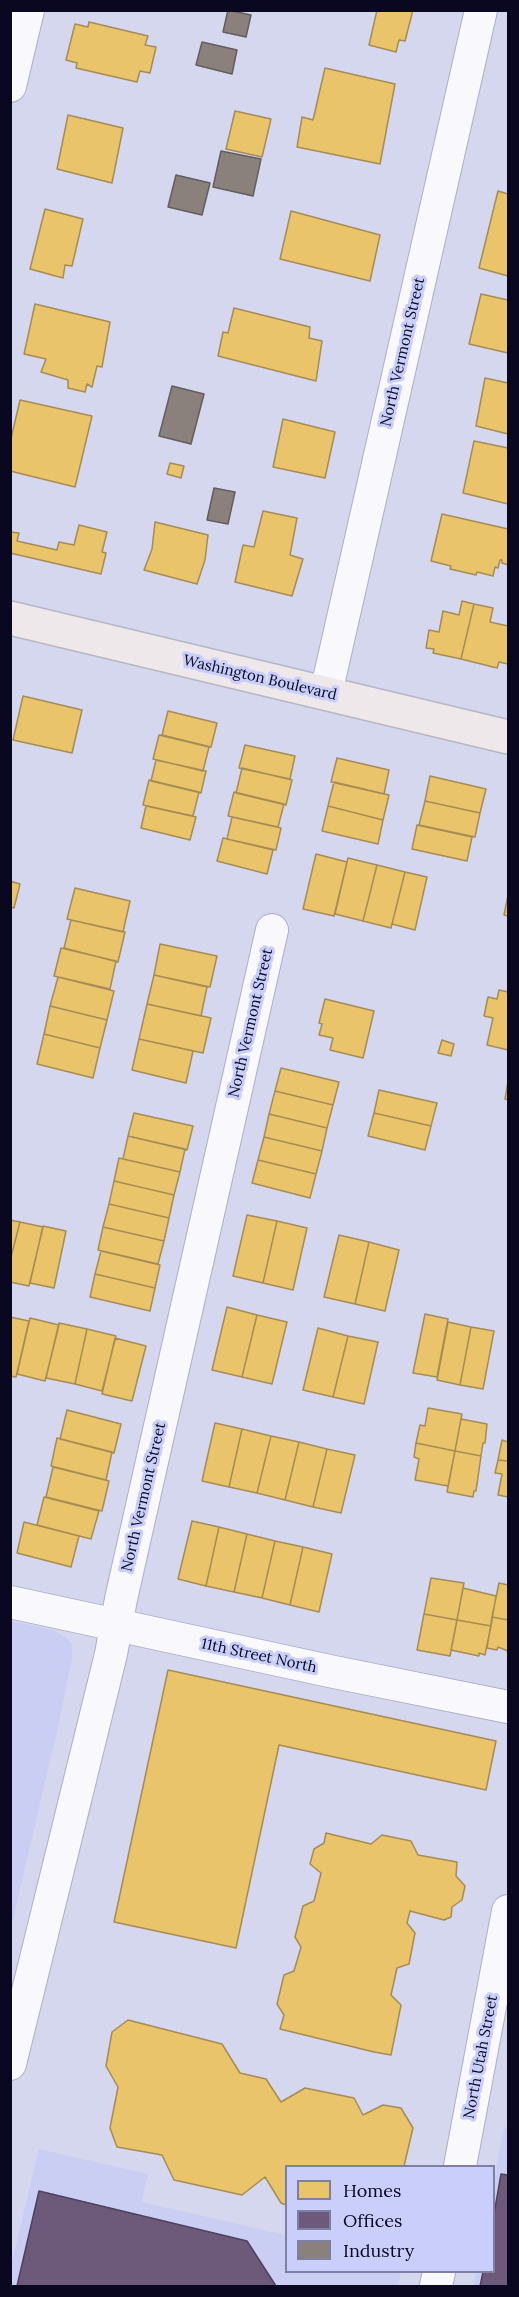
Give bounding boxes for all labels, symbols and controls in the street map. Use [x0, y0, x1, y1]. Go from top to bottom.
street label: North Vermont Street [377, 276, 429, 428]
street label: Washington Boulevard [181, 652, 339, 704]
street label: North Vermont Street [225, 947, 277, 1099]
street label: North Vermont Street [118, 1421, 170, 1573]
street label: 11th Street North [200, 1635, 318, 1677]
street label: North Utah Street [460, 1994, 502, 2120]
legend [285, 2165, 495, 2273]
text: Homes [343, 2179, 401, 2202]
text: Offices [343, 2209, 402, 2232]
text: Industry [343, 2239, 414, 2262]

